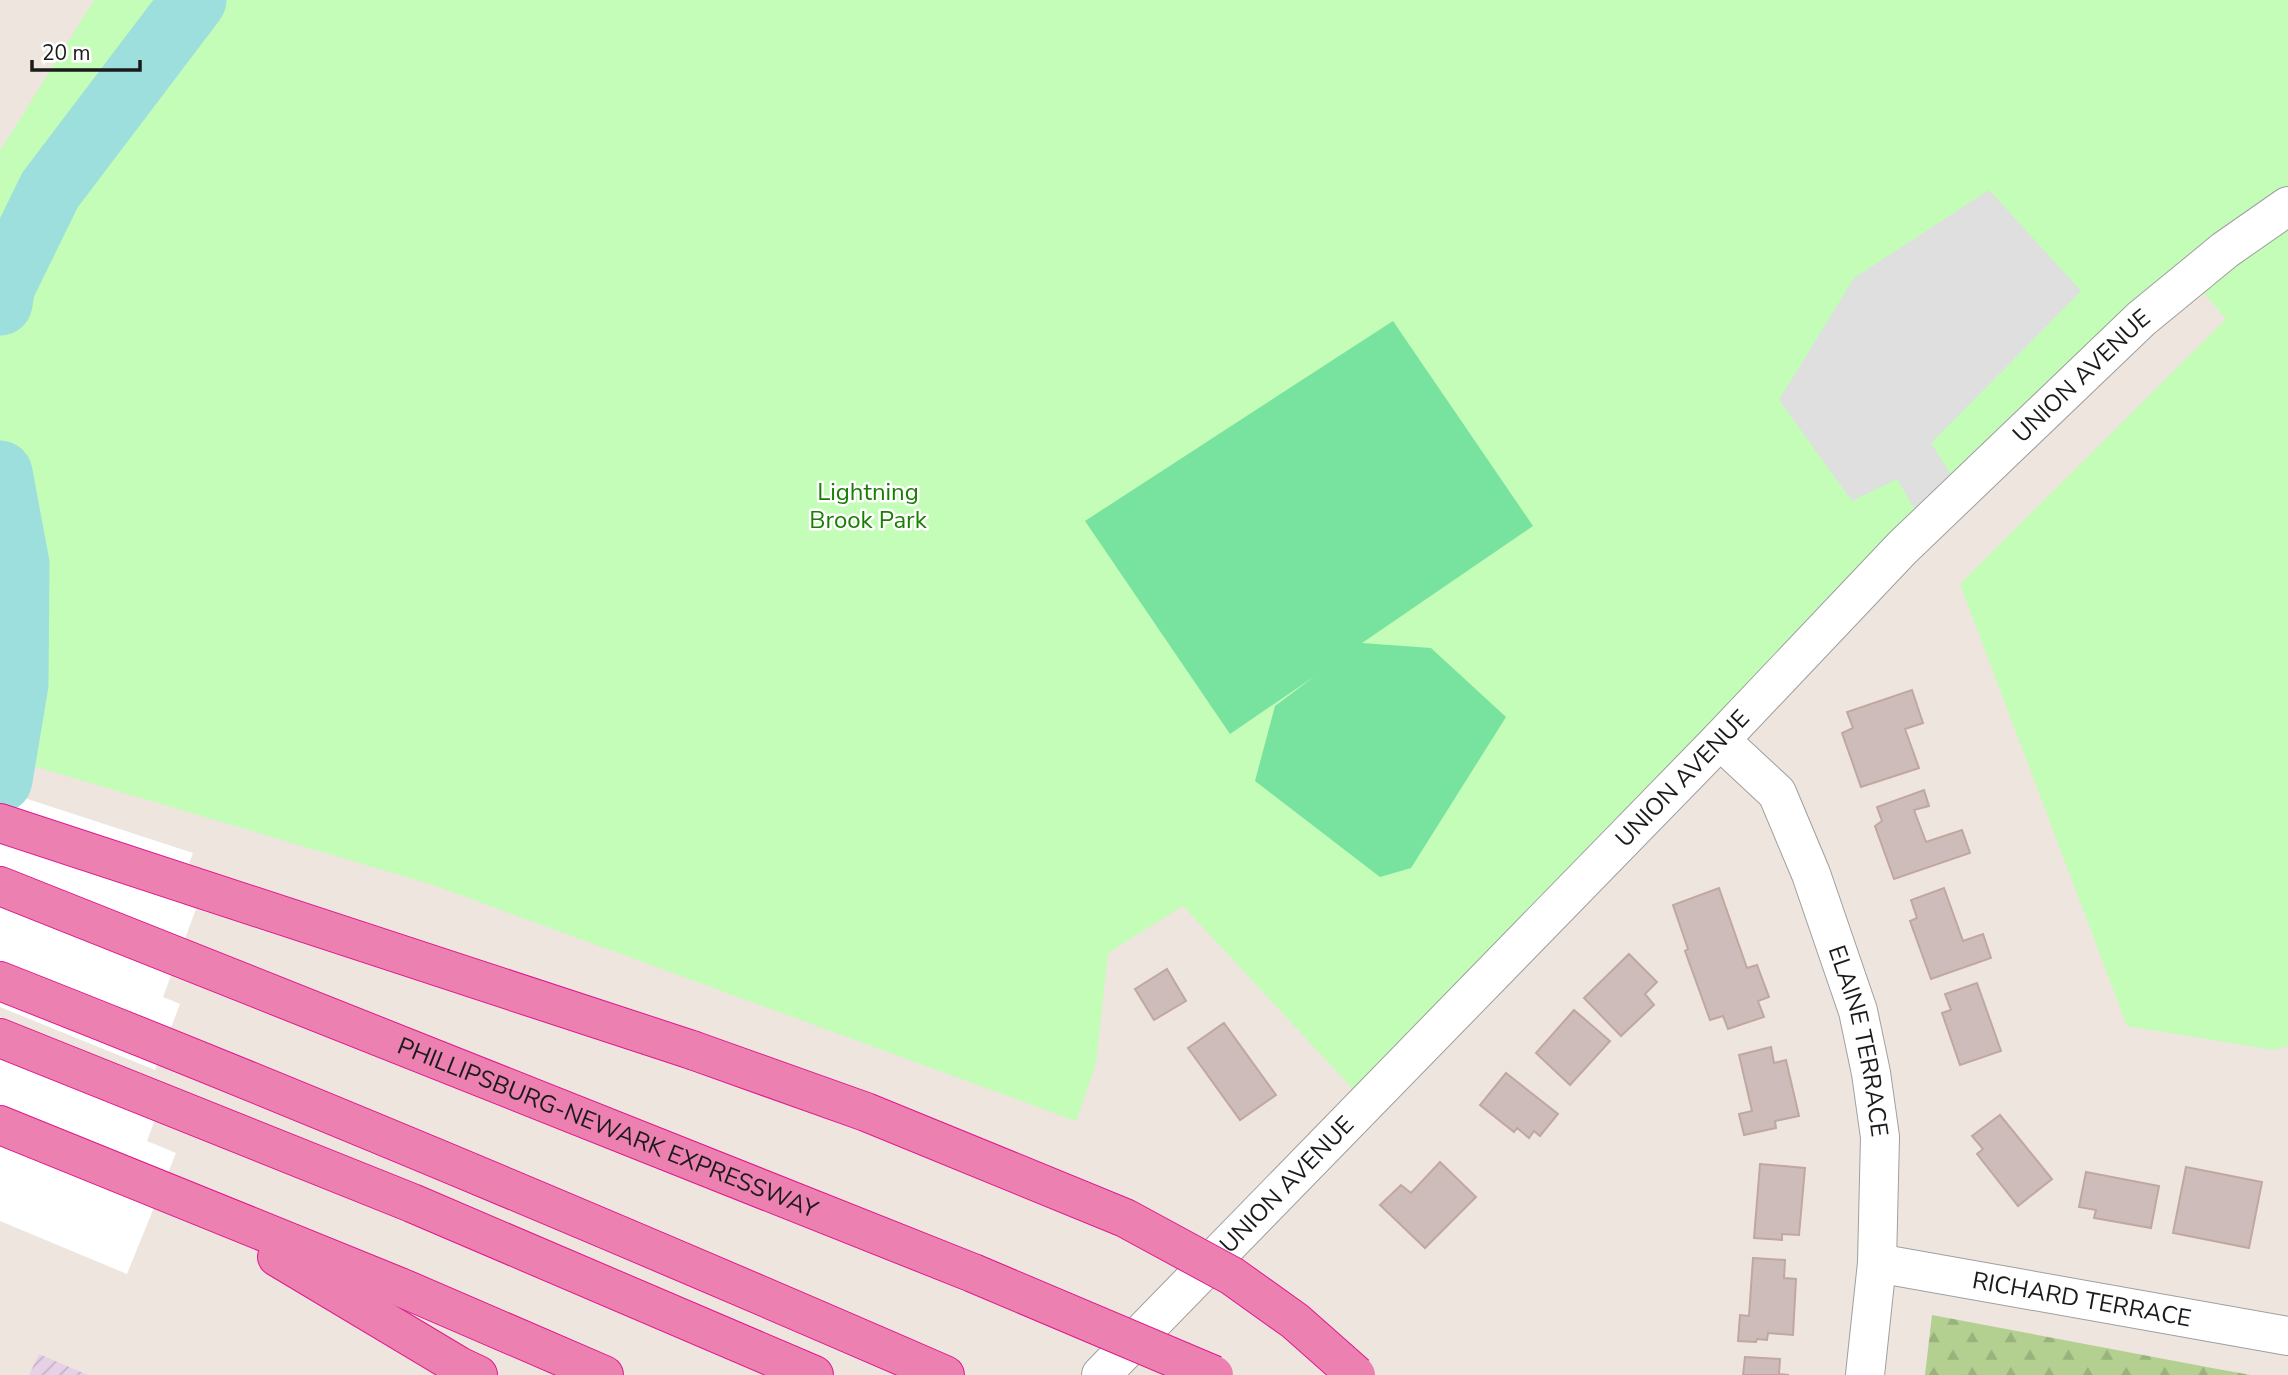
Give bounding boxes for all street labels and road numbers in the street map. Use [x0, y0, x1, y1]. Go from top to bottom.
street label: UNION AVENUE [2006, 302, 2157, 450]
street label: UNION AVENUE [1608, 703, 1756, 854]
street label: ELAINE TERRACE [1821, 941, 1896, 1139]
street label: PHILLIPSBURG-NEWARK EXPRESSWAY [393, 1030, 823, 1226]
street label: UNION AVENUE [1212, 1109, 1361, 1260]
street label: RICHARD TERRACE [1970, 1264, 2194, 1335]

